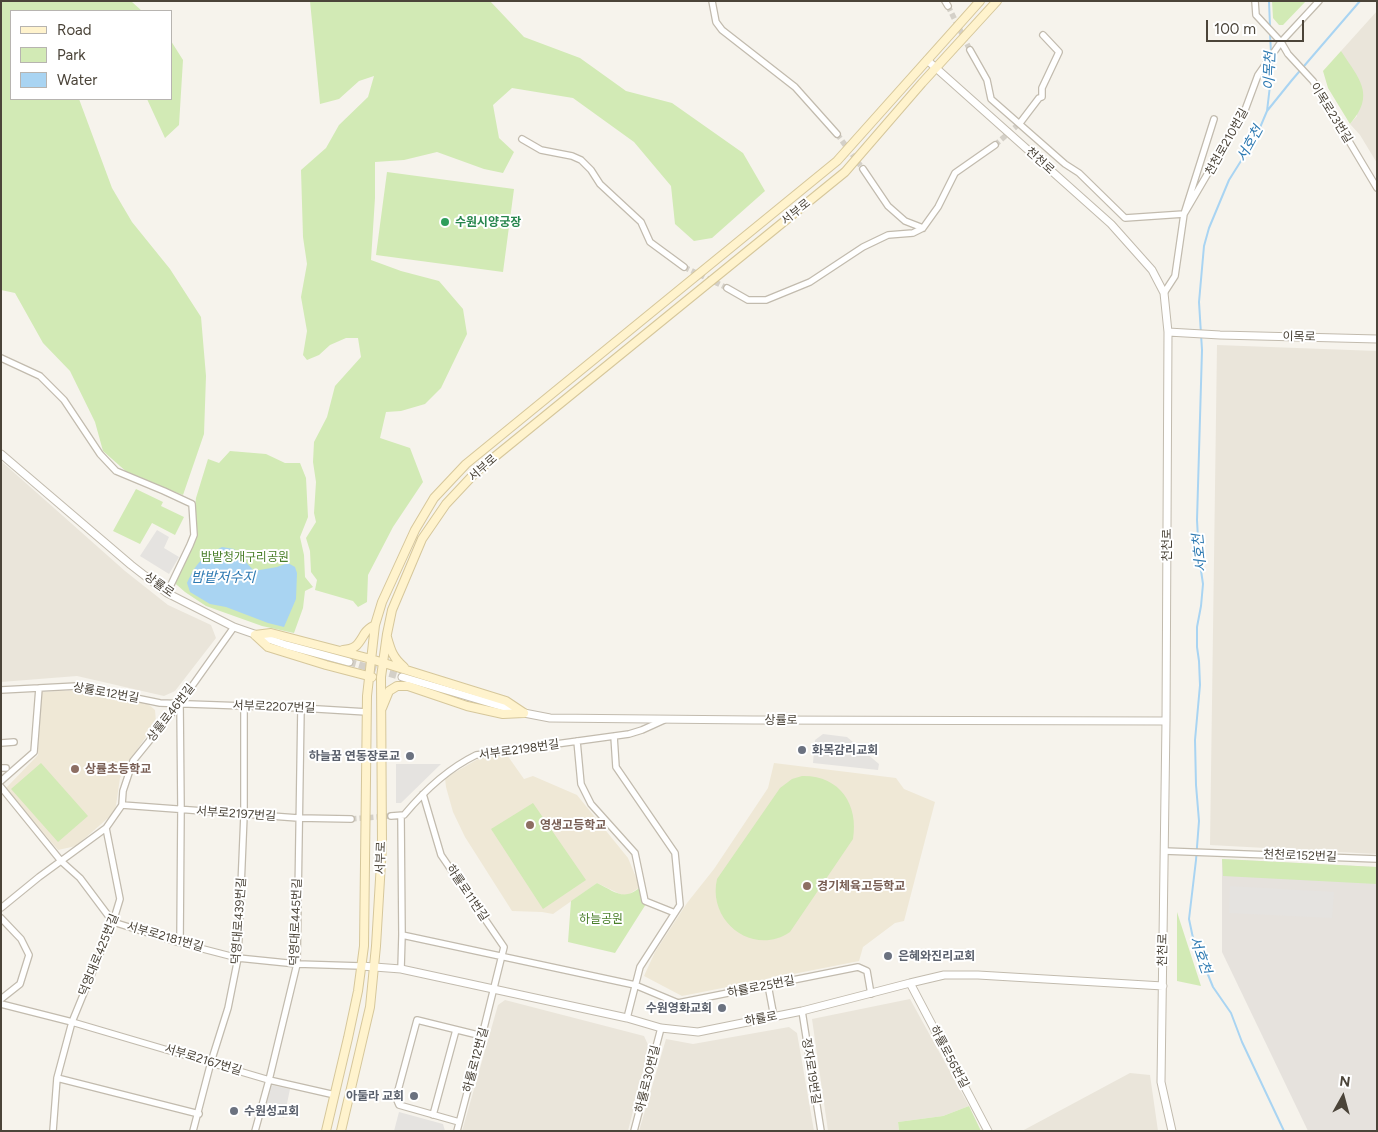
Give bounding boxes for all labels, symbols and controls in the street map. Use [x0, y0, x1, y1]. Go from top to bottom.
legend [10, 10, 172, 100]
scale bar [1208, 10, 1306, 42]
text: 100 m [1214, 20, 1256, 38]
text: Road [57, 21, 92, 39]
text: Park [57, 46, 86, 64]
water label: 이목천 [1261, 51, 1279, 91]
text: Water [57, 71, 97, 89]
street label: 이목로23번길 [1307, 80, 1355, 146]
street label: 천천로210번길 [1203, 106, 1251, 178]
water label: 서호천 [1233, 123, 1267, 165]
street label: 천천로 [1023, 145, 1057, 177]
street label: 서부로 [779, 196, 813, 228]
place label: 수원시양궁장 [455, 215, 521, 229]
marker: 수원시양궁장 [439, 216, 451, 228]
street label: 이목로 [1282, 330, 1316, 344]
street label: 서부로 [466, 452, 500, 484]
street label: 천천로 [1160, 528, 1174, 562]
water label: 서호천 [1190, 533, 1210, 573]
park label: 밤밭청개구리공원 [201, 550, 289, 564]
street label: 상률로 [141, 570, 177, 600]
water label: 밤밭저수지 [191, 570, 255, 586]
street label: 상률로12번길 [72, 680, 140, 706]
street label: 상률로46번길 [144, 681, 198, 745]
street label: 서부로2207번길 [232, 698, 316, 716]
street label: 상률로 [764, 713, 798, 727]
street label: 서부로2198번길 [478, 737, 560, 763]
place label: 화목감리교회 [812, 743, 878, 757]
marker: 화목감리교회 [796, 744, 808, 756]
place label: 하늘꿈 연동장로교 [309, 749, 400, 763]
marker: 하늘꿈 연동장로교 [404, 750, 416, 762]
place label: 상률초등학교 [85, 762, 151, 776]
marker: 상률초등학교 [69, 763, 81, 775]
street label: 서부로2197번길 [196, 804, 276, 824]
place label: 영생고등학교 [540, 818, 606, 832]
marker: 영생고등학교 [524, 819, 536, 831]
street label: 서부로 [373, 841, 389, 875]
street label: 천천로152번길 [1263, 848, 1337, 864]
street label: 하률로11번길 [443, 862, 491, 924]
street label: 덕영대로439번길 [229, 877, 249, 965]
street label: 덕영대로445번길 [287, 878, 305, 966]
place label: 경기체육고등학교 [817, 879, 905, 893]
marker: 경기체육고등학교 [801, 880, 813, 892]
street label: 덕영대로425번길 [76, 912, 122, 998]
park label: 하늘공원 [579, 912, 623, 926]
street label: 서부로2181번길 [125, 919, 205, 955]
street label: 천천로 [1156, 933, 1170, 967]
water label: 서호천 [1185, 934, 1215, 976]
place label: 은혜와진리교회 [898, 949, 975, 963]
marker: 은혜와진리교회 [882, 950, 894, 962]
street label: 하률로25번길 [726, 973, 796, 1001]
place label: 수원영화교회 [646, 1001, 712, 1015]
marker: 수원영화교회 [716, 1002, 728, 1014]
street label: 하률로 [743, 1009, 779, 1029]
street label: 하률로56번길 [926, 1023, 972, 1091]
street label: 하률로12번길 [460, 1026, 492, 1094]
street label: 정자로19번길 [799, 1037, 823, 1105]
street label: 서부로2167번길 [163, 1041, 243, 1079]
street label: 하률로30번길 [633, 1044, 663, 1114]
north arrow [1318, 1072, 1368, 1122]
text: N [1338, 1073, 1351, 1091]
place label: 아둘라 교회 [346, 1089, 404, 1103]
marker: 아둘라 교회 [408, 1090, 420, 1102]
place label: 수원성교회 [244, 1104, 299, 1118]
marker: 수원성교회 [228, 1105, 240, 1117]

